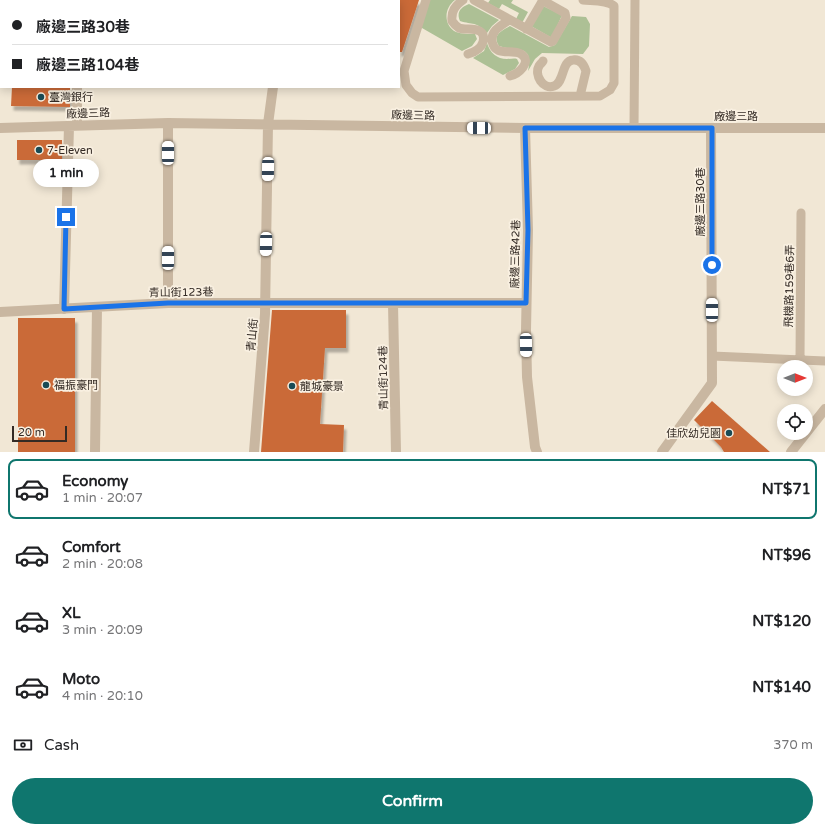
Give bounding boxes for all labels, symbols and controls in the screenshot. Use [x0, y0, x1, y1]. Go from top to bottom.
text: 廠邊三路30巷 [36, 18, 130, 36]
text: 廠邊三路104巷 [36, 56, 139, 74]
place label: 臺灣銀行 [49, 91, 93, 104]
marker: 臺灣銀行 [36, 92, 46, 102]
street label: 廠邊三路 [66, 106, 110, 121]
street label: 廠邊三路 [391, 109, 435, 122]
street label: 廠邊三路 [714, 110, 758, 123]
car [467, 122, 491, 134]
car [162, 141, 174, 165]
place label: 7-Eleven [47, 144, 93, 157]
marker: 7-Eleven [34, 145, 44, 155]
car [262, 157, 274, 181]
callout: 1 min [33, 159, 99, 187]
text: 1 min [49, 165, 83, 181]
street label: 廠邊三路30巷 [694, 168, 707, 236]
route end [57, 208, 75, 226]
street label: 廠邊三路42巷 [508, 219, 523, 289]
car [260, 232, 272, 256]
street label: 飛機路159巷6弄 [782, 245, 797, 327]
car [162, 246, 174, 270]
route start [703, 256, 721, 274]
street label: 青山街123巷 [149, 285, 213, 300]
car [706, 298, 718, 322]
street label: 青山街 [245, 318, 260, 352]
car [520, 333, 532, 357]
street label: 青山街124巷 [376, 346, 391, 410]
north arrow [777, 360, 813, 396]
map controls [777, 360, 813, 440]
place label: 福振豪門 [54, 379, 98, 392]
marker: 福振豪門 [41, 380, 51, 390]
place label: 龍城豪景 [300, 380, 344, 393]
marker: 龍城豪景 [287, 381, 297, 391]
button: locate [777, 404, 813, 440]
scale bar [12, 424, 67, 443]
text: 20 m [18, 426, 45, 439]
place label: 佳欣幼兒園 [666, 427, 721, 440]
marker: 佳欣幼兒園 [724, 428, 734, 438]
icon: car [14, 471, 50, 507]
text: Economy [62, 472, 128, 490]
text: NT$71 [762, 480, 811, 498]
text: 1 min · 20:07 [62, 490, 143, 506]
icon: car [14, 537, 50, 573]
text: Comfort [62, 538, 121, 556]
text: NT$96 [762, 546, 811, 564]
text: 2 min · 20:08 [62, 556, 143, 572]
icon: car [14, 603, 50, 639]
text: XL [62, 604, 81, 622]
text: NT$120 [752, 612, 811, 630]
text: 3 min · 20:09 [62, 622, 143, 638]
icon: car [14, 669, 50, 705]
text: Moto [62, 670, 100, 688]
text: NT$140 [752, 678, 811, 696]
text: 4 min · 20:10 [62, 688, 143, 704]
icon: cash [12, 734, 34, 756]
text: Cash [44, 736, 79, 754]
text: 370 m [773, 737, 813, 753]
button: Confirm [12, 778, 813, 824]

